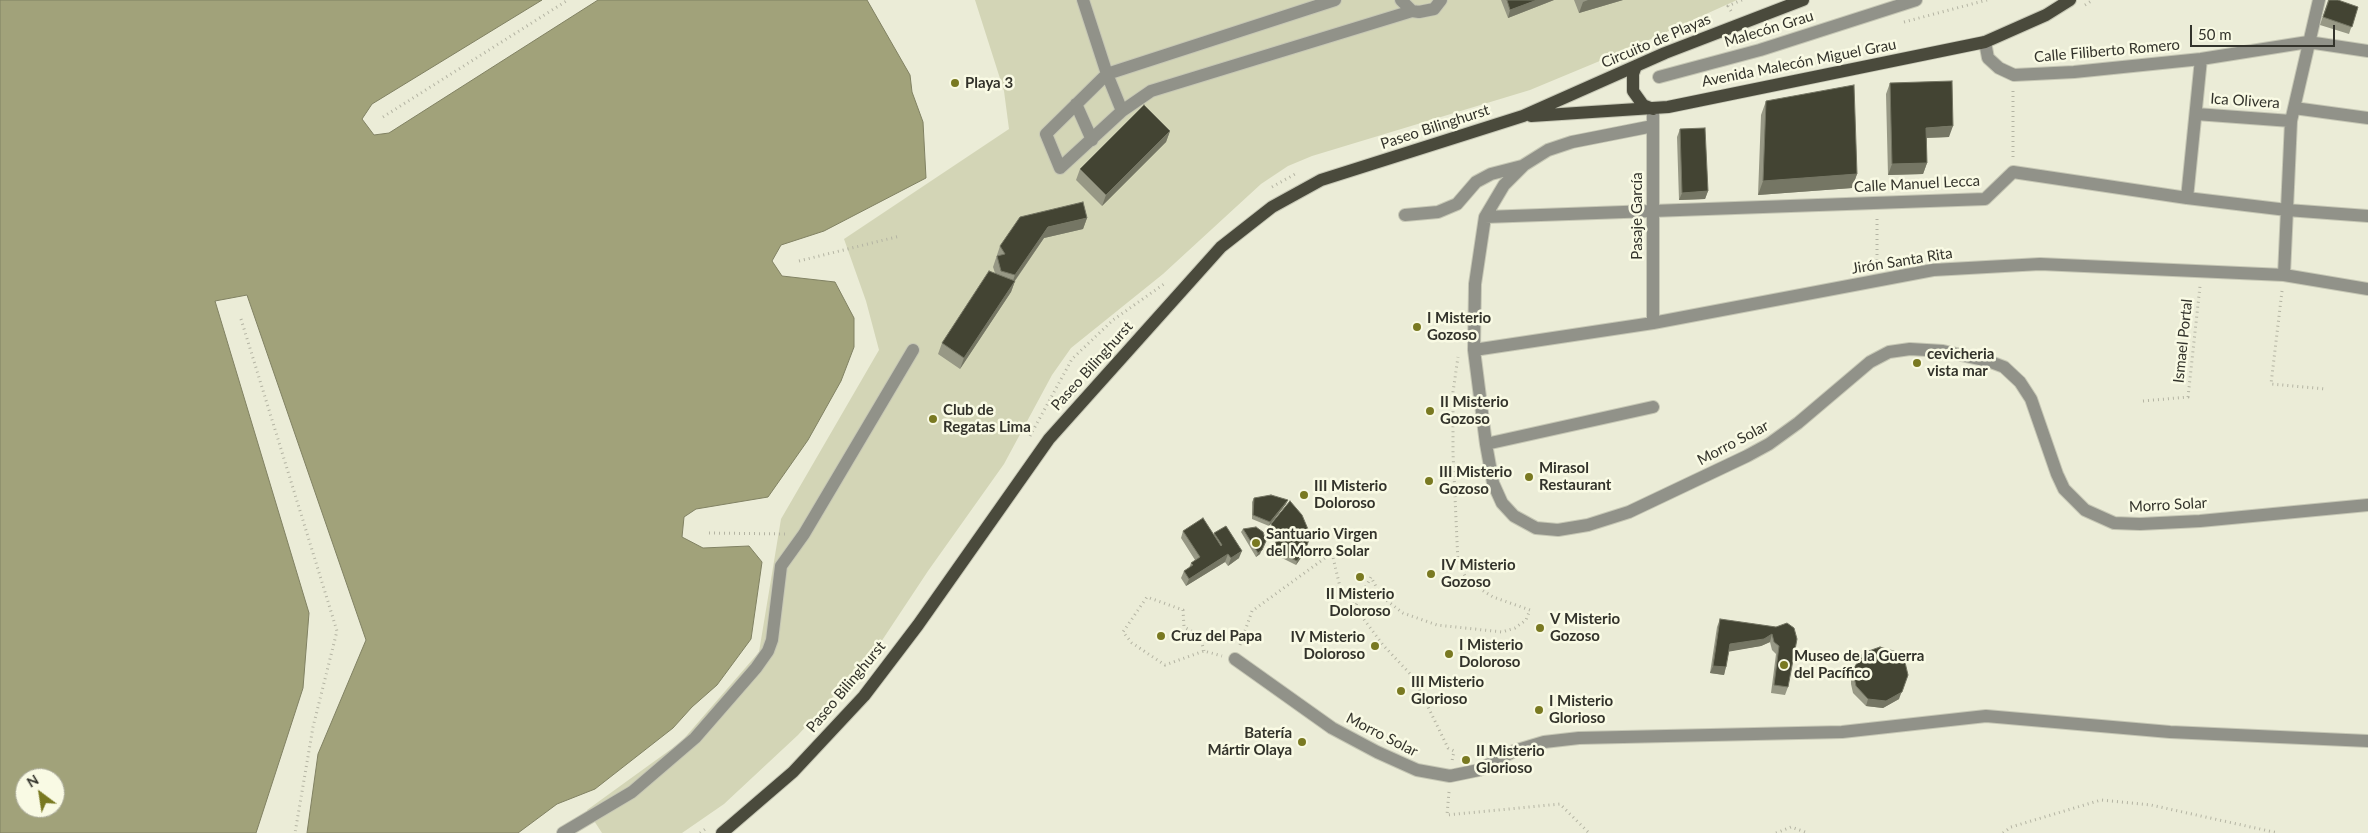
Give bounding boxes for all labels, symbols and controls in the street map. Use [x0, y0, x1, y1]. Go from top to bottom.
street label: Malecón Grau [1722, 7, 1816, 51]
street label: Circuito de Playas [1599, 10, 1713, 72]
scale bar [2193, 15, 2338, 47]
text: 50 m [2198, 25, 2232, 43]
street label: Avenida Malecón Miguel Grau [1700, 35, 1898, 91]
street label: Calle Filiberto Romero [2033, 36, 2181, 66]
place label: Playa 3 [965, 74, 1013, 92]
marker: Playa 3 [949, 77, 961, 89]
street label: Ica Olivera [2210, 90, 2280, 112]
street label: Paseo Bilinghurst [1378, 101, 1492, 153]
street label: Pasaje García [1628, 172, 1646, 260]
street label: Calle Manuel Lecca [1854, 172, 1980, 196]
street label: Jirón Santa Rita [1850, 244, 1954, 278]
street label: Ismael Portal [2170, 298, 2196, 384]
place label: I Misterio Gozoso [1427, 309, 1491, 344]
street label: Paseo Bilinghurst [1047, 318, 1137, 414]
marker: I Misterio Gozoso [1411, 321, 1423, 333]
place label: cevicheria vista mar [1927, 345, 1994, 380]
marker: cevicheria vista mar [1911, 357, 1923, 369]
place label: II Misterio Gozoso [1440, 393, 1509, 428]
place label: Club de Regatas Lima [943, 401, 1031, 436]
marker: II Misterio Gozoso [1424, 405, 1436, 417]
marker: Club de Regatas Lima [927, 413, 939, 425]
street label: Morro Solar [1694, 417, 1772, 469]
place label: Mirasol Restaurant [1539, 459, 1611, 494]
place label: III Misterio Gozoso [1439, 463, 1512, 498]
marker: Mirasol Restaurant [1523, 471, 1535, 483]
marker: III Misterio Gozoso [1423, 475, 1435, 487]
place label: III Misterio Doloroso [1314, 477, 1387, 512]
marker: III Misterio Doloroso [1298, 489, 1310, 501]
street label: Morro Solar [2128, 494, 2208, 516]
place label: Santuario Virgen del Morro Solar [1266, 525, 1377, 560]
marker: Santuario Virgen del Morro Solar [1250, 537, 1262, 549]
place label: IV Misterio Gozoso [1441, 556, 1516, 591]
marker: IV Misterio Gozoso [1425, 568, 1437, 580]
marker: II Misterio Doloroso [1354, 571, 1366, 583]
place label: II Misterio Doloroso [1326, 585, 1394, 620]
place label: V Misterio Gozoso [1550, 610, 1620, 645]
marker: V Misterio Gozoso [1534, 622, 1546, 634]
place label: Cruz del Papa [1171, 627, 1262, 645]
place label: IV Misterio Doloroso [1290, 628, 1365, 663]
marker: Cruz del Papa [1155, 630, 1167, 642]
place label: I Misterio Doloroso [1459, 636, 1523, 671]
street label: Paseo Bilinghurst [803, 638, 889, 736]
marker: IV Misterio Doloroso [1369, 640, 1381, 652]
place label: Museo de la Guerra del Pacífico [1794, 647, 1924, 682]
marker: I Misterio Doloroso [1443, 648, 1455, 660]
marker: Museo de la Guerra del Pacífico [1778, 659, 1790, 671]
place label: III Misterio Glorioso [1411, 673, 1484, 708]
marker: III Misterio Glorioso [1395, 685, 1407, 697]
place label: I Misterio Glorioso [1549, 692, 1613, 727]
marker: I Misterio Glorioso [1533, 704, 1545, 716]
street label: Morro Solar [1343, 709, 1421, 761]
place label: Batería Mártir Olaya [1207, 724, 1292, 759]
marker: Batería Mártir Olaya [1296, 736, 1308, 748]
place label: II Misterio Glorioso [1476, 742, 1545, 777]
marker: II Misterio Glorioso [1460, 754, 1472, 766]
north arrow [15, 768, 65, 818]
text: N [24, 771, 42, 791]

